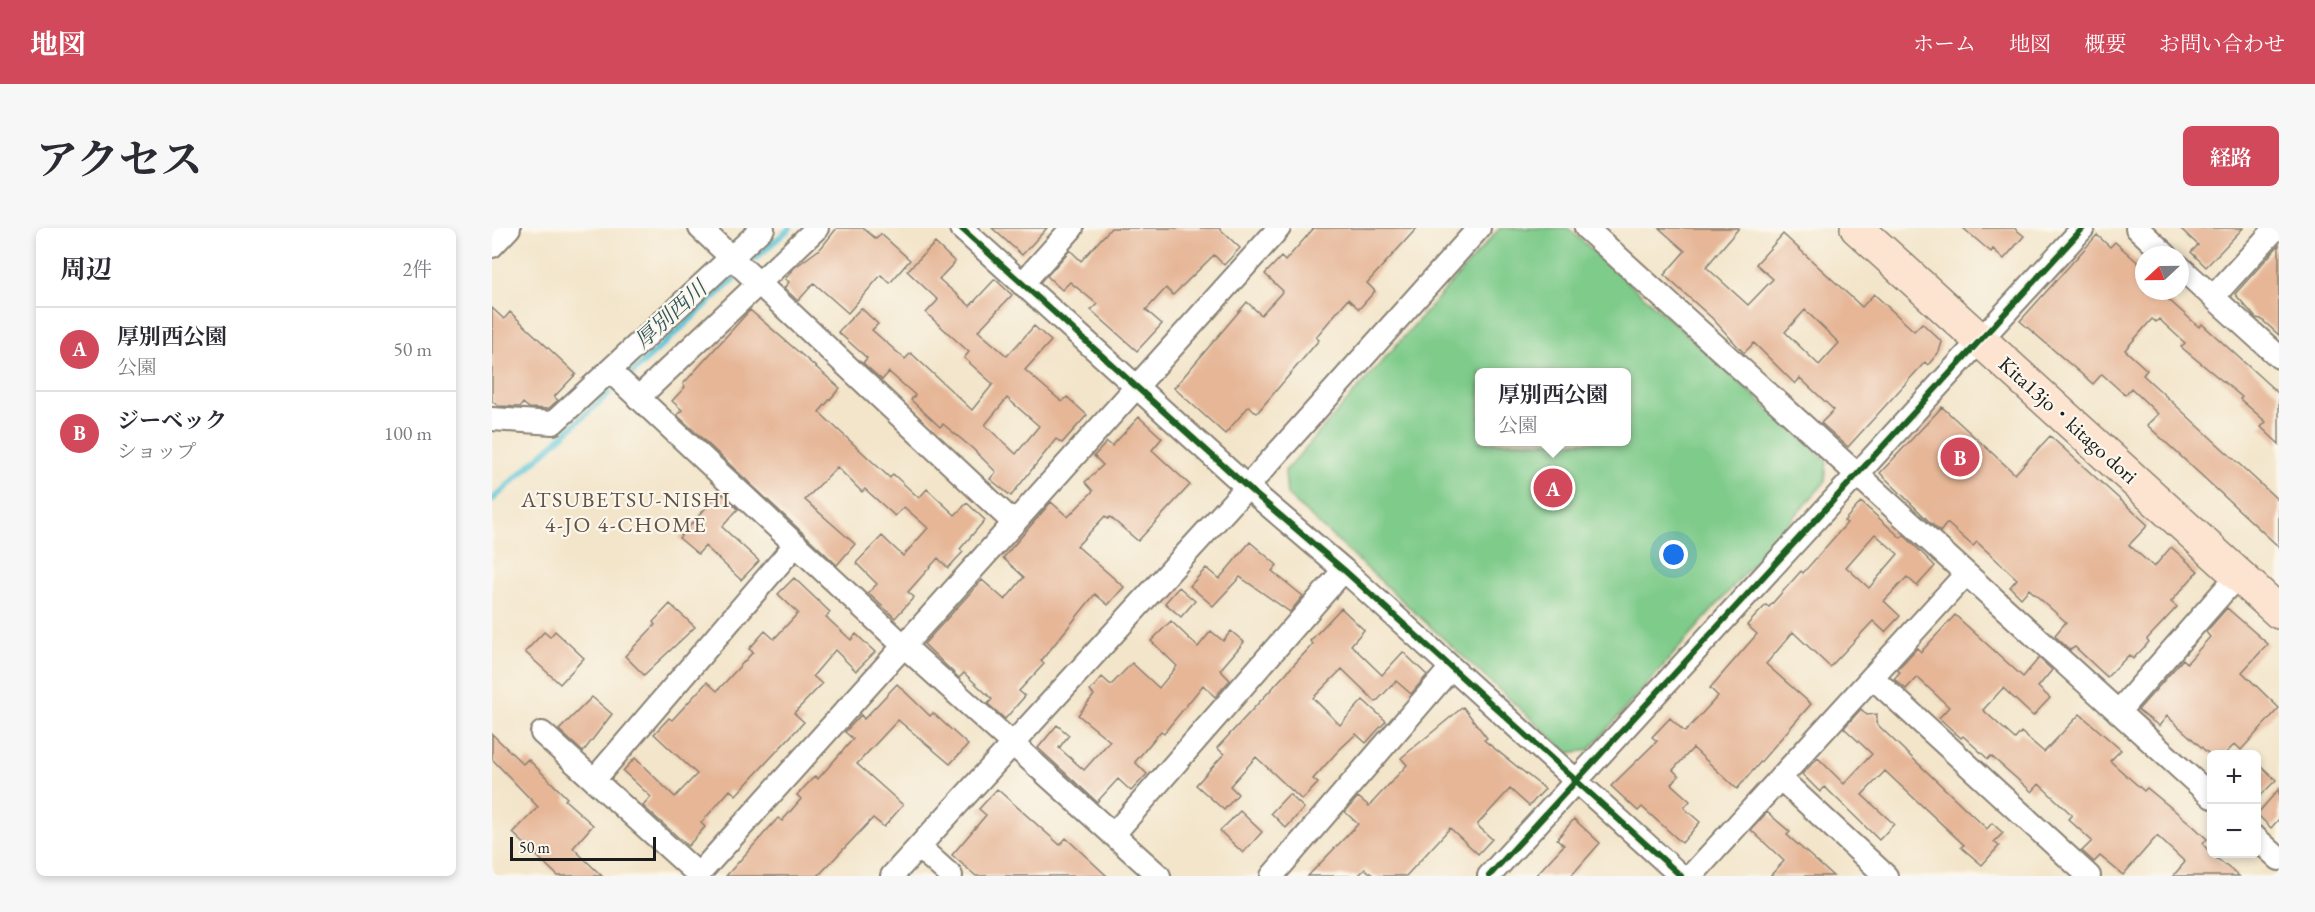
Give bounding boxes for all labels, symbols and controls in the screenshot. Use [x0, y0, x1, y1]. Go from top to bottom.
text: 地図 [30, 26, 86, 62]
text: ホーム [1913, 30, 1976, 57]
text: 地図 [2009, 30, 2051, 57]
text: 概要 [2084, 30, 2126, 57]
text: お問い合わせ [2159, 30, 2285, 57]
button: 経路 [2183, 126, 2279, 186]
text: アクセス [36, 132, 203, 187]
north arrow [2135, 246, 2189, 300]
text: 周辺 [60, 252, 112, 286]
text: 2件 [402, 256, 432, 282]
water label: 厚別西川 [628, 273, 714, 355]
text: 厚別西公園 [117, 322, 227, 351]
text: A [72, 336, 87, 362]
text: 50 m [393, 336, 432, 362]
street label: Kita13jo・kitago dori [1993, 350, 2143, 489]
text: 公園 [117, 354, 157, 380]
popup [1475, 368, 1631, 446]
text: 厚別西公園 [1498, 380, 1608, 409]
text: ジーベック [117, 406, 227, 435]
text: 公園 [1498, 412, 1538, 438]
text: B [73, 420, 86, 446]
text: 100 m [384, 420, 432, 446]
pin: B [1940, 434, 1980, 480]
text: ショップ [117, 438, 197, 464]
pin: A [1534, 466, 1572, 510]
district label: ATSUBETSU-NISHI 4-JO 4-CHOME [520, 485, 731, 539]
your location [1659, 540, 1688, 569]
map controls [2207, 750, 2261, 858]
button: + [2207, 750, 2261, 804]
button: − [2207, 804, 2261, 858]
scale bar [510, 834, 656, 862]
text: 50 m [519, 837, 550, 858]

